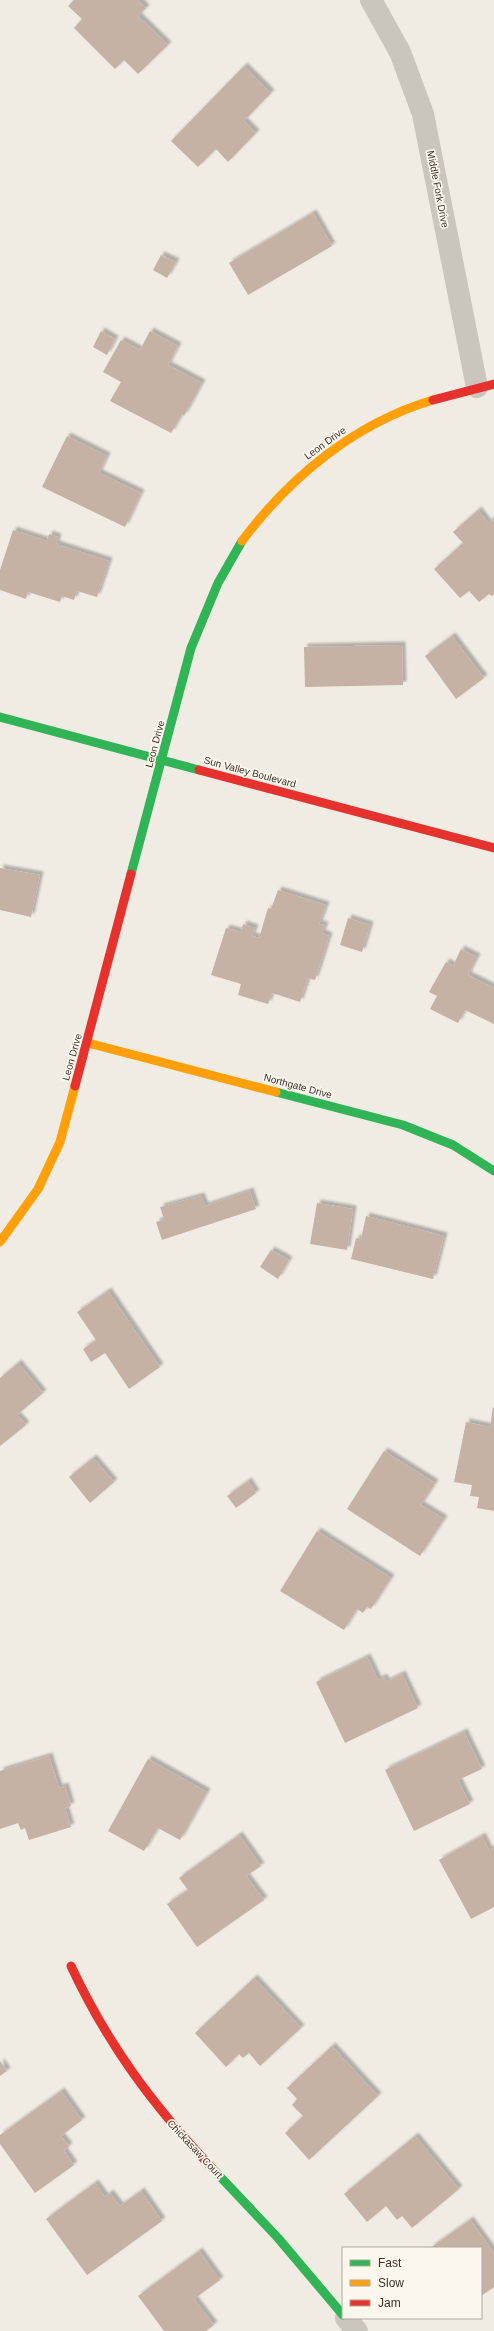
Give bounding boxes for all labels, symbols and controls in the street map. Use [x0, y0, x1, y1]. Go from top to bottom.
street label: Middle Fork Drive [425, 149, 451, 229]
street label: Leon Drive [302, 424, 348, 462]
street label: Leon Drive [143, 719, 167, 769]
street label: Sun Valley Boulevard [203, 754, 297, 790]
street label: Leon Drive [60, 1032, 84, 1082]
street label: Northgate Drive [263, 1072, 334, 1100]
street label: Chickasaw Court [165, 2118, 225, 2181]
legend [342, 2247, 482, 2319]
text: Fast [378, 2256, 402, 2270]
text: Slow [378, 2276, 404, 2290]
text: Jam [378, 2296, 401, 2310]

